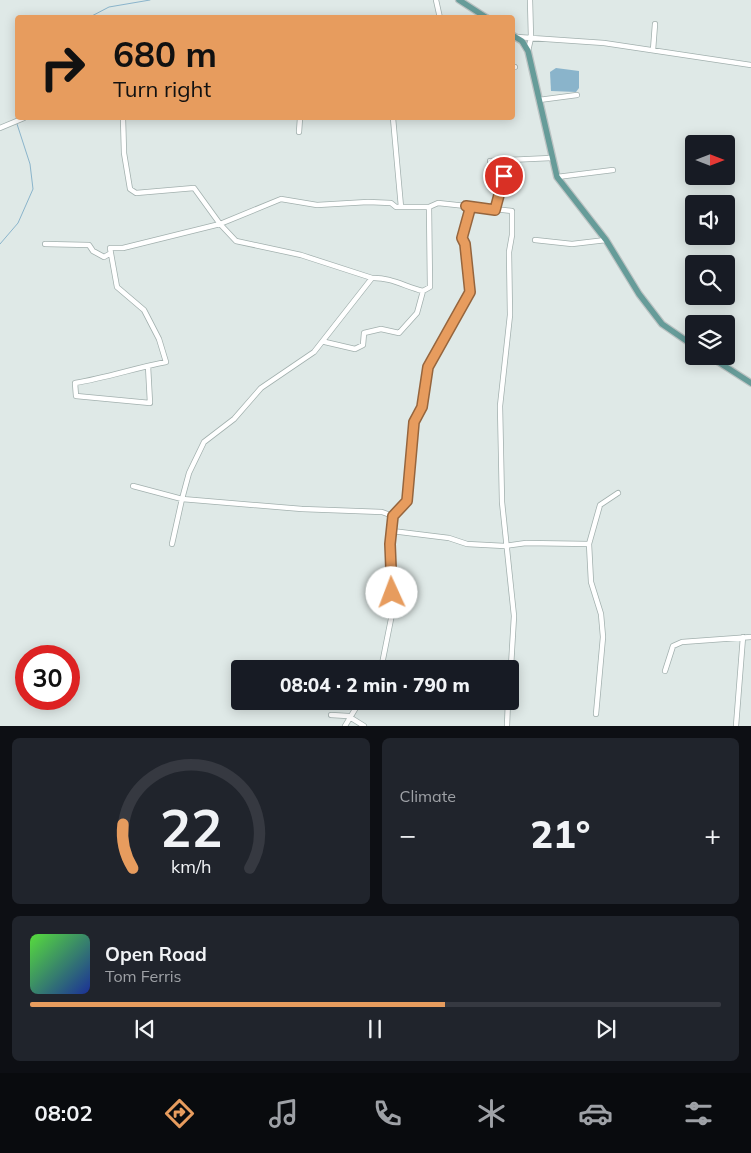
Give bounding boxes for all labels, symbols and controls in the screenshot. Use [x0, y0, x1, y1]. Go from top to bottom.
text: 680 m [113, 32, 217, 76]
icon: right [30, 35, 95, 100]
text: Turn right [113, 75, 211, 103]
north arrow [685, 135, 735, 185]
map controls [685, 135, 735, 365]
pin [483, 155, 525, 197]
icon: arrive [490, 162, 518, 190]
button: sound [685, 195, 735, 245]
button: search [685, 255, 735, 305]
button: layers [685, 315, 735, 365]
position arrow [365, 566, 417, 618]
speed limit sign: 30 [15, 645, 80, 710]
text: 08:04 · 2 min · 790 m [280, 673, 470, 697]
text: Climate [400, 786, 456, 806]
text: 22 [160, 795, 222, 860]
text: 21° [530, 810, 590, 858]
text: − [400, 817, 416, 852]
text: + [704, 817, 721, 852]
text: km/h [171, 855, 211, 877]
text: Open Road [105, 942, 207, 966]
text: Tom Ferris [105, 966, 182, 986]
icon: previous [131, 1015, 159, 1043]
icon: pause [361, 1015, 389, 1043]
icon: next [592, 1015, 620, 1043]
icon: directions [162, 1096, 197, 1131]
icon: music [266, 1096, 301, 1131]
icon: phone [370, 1096, 405, 1131]
icon: climate [474, 1096, 509, 1131]
icon: car [578, 1096, 613, 1131]
icon: filters [681, 1096, 716, 1131]
text: 08:02 [34, 1099, 93, 1127]

